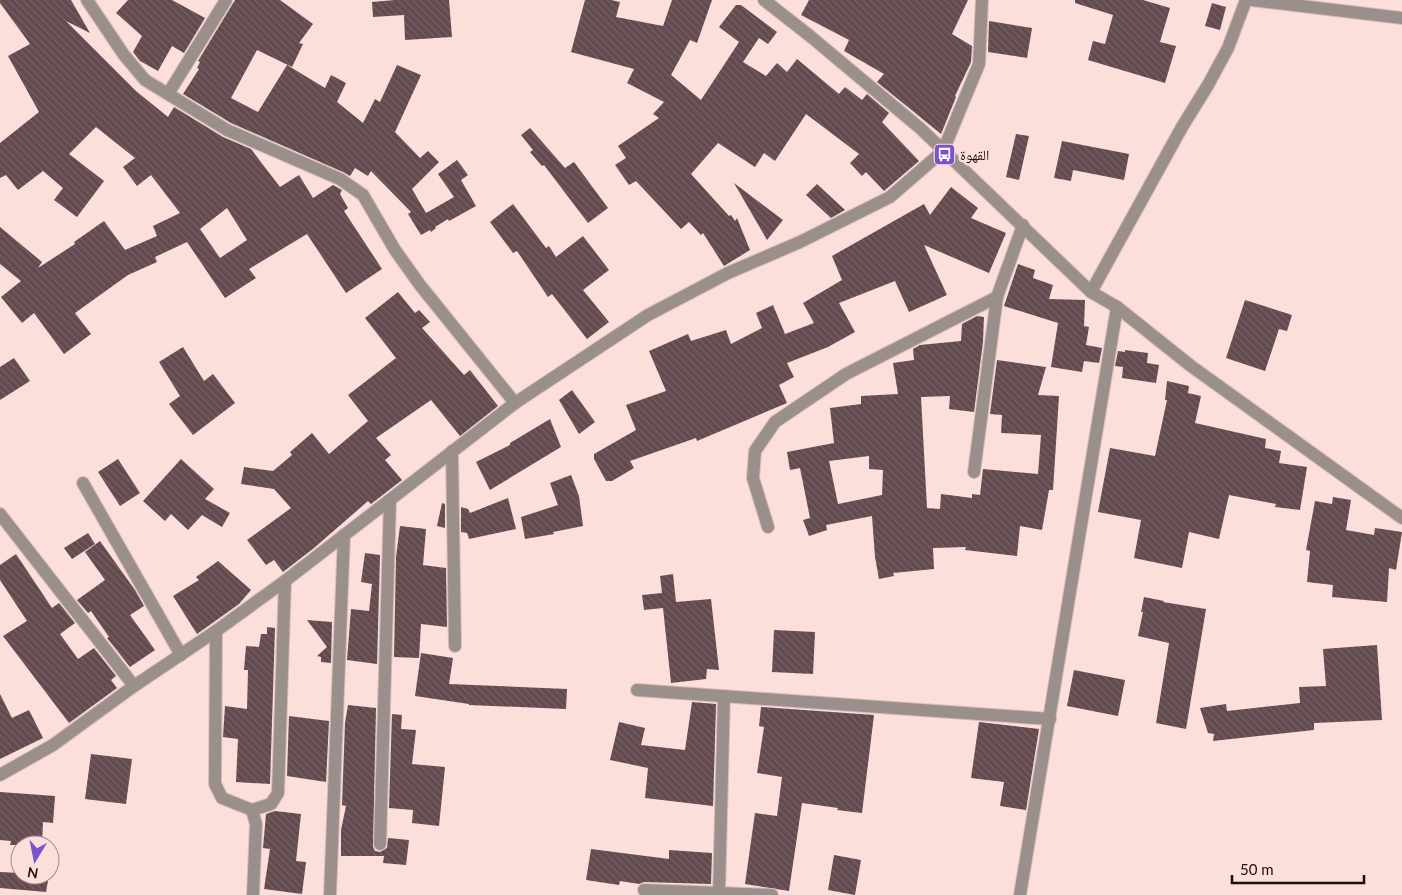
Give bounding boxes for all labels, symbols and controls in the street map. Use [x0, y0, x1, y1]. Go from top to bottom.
bus stop icon: القهوة [932, 142, 956, 166]
place label: القهوة [960, 146, 989, 164]
north arrow [10, 835, 60, 885]
scale bar [1232, 852, 1364, 884]
text: 50 m [1240, 860, 1274, 878]
text: N [26, 864, 39, 883]

